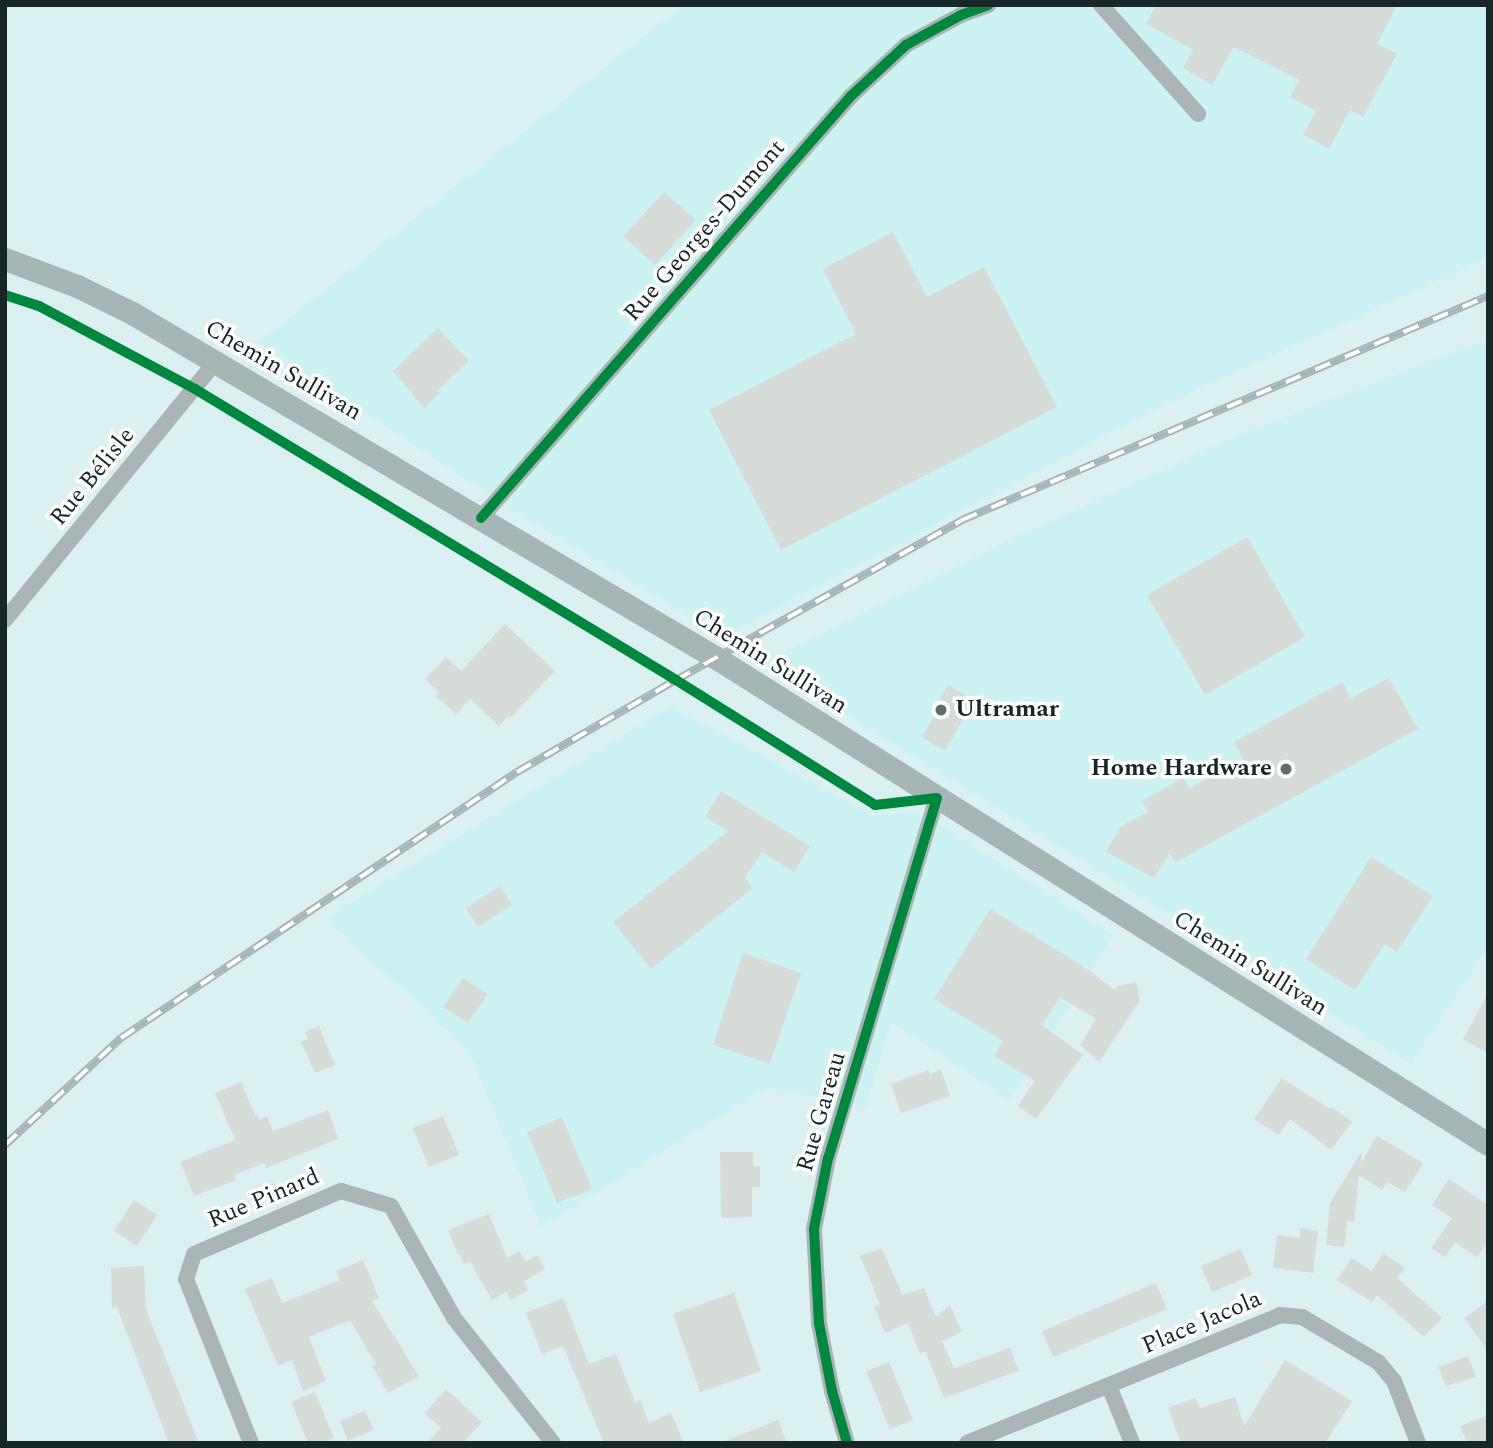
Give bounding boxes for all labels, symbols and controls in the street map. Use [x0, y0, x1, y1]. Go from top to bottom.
street label: Rue Georges-Dumont [618, 134, 792, 328]
street label: Chemin Sullivan [200, 315, 366, 427]
street label: Rue Bélisle [45, 422, 141, 532]
street label: Chemin Sullivan [688, 603, 852, 721]
place label: Ultramar [955, 696, 1059, 724]
marker: Ultramar [933, 702, 949, 718]
place label: Home Hardware [1091, 755, 1272, 783]
marker: Home Hardware [1278, 761, 1294, 777]
street label: Chemin Sullivan [1168, 905, 1332, 1023]
street label: Rue Gareau [791, 1049, 853, 1175]
street label: Rue Pinard [204, 1163, 324, 1235]
street label: Place Jacola [1138, 1285, 1266, 1361]

